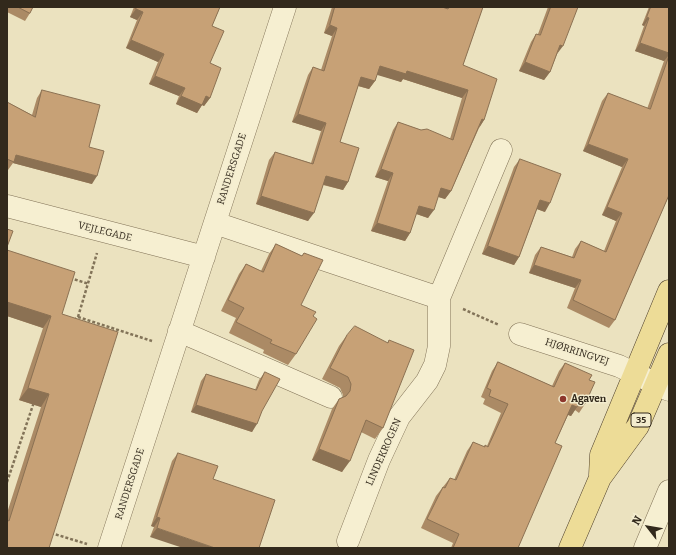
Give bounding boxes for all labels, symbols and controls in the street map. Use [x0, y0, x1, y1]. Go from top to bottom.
street label: RANDERSGADE [215, 132, 249, 206]
street label: VEJLEGADE [77, 220, 133, 244]
street label: HJØRRINGVEJ [544, 336, 610, 368]
place label: Agaven [571, 393, 606, 405]
marker: Agaven [558, 394, 568, 404]
road number: 35 [631, 413, 651, 427]
street label: LINDEKROGEN [364, 416, 404, 488]
street label: RANDERSGADE [113, 447, 147, 521]
north arrow [628, 507, 668, 547]
text: N [630, 514, 645, 528]

